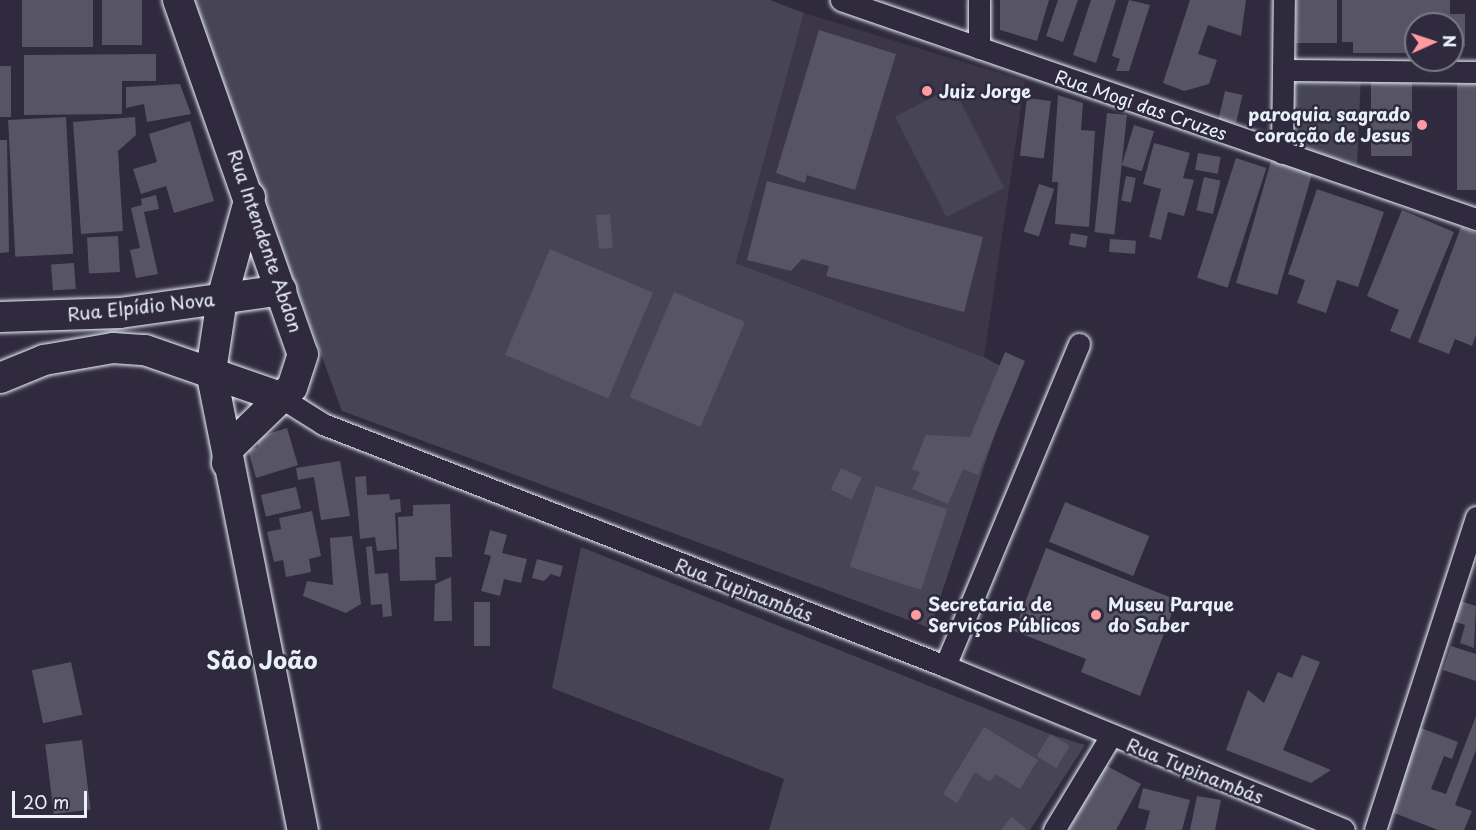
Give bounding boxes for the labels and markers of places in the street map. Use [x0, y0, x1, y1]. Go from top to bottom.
place label: Juiz Jorge [939, 80, 1033, 102]
marker: Juiz Jorge [920, 84, 934, 98]
place label: paroquia sagrado coração de Jesus [1249, 104, 1410, 146]
marker: paroquia sagrado coração de Jesus [1415, 118, 1429, 132]
place label: Secretaria de Serviços Públicos [928, 594, 1080, 636]
place label: Museu Parque do Saber [1108, 594, 1234, 636]
marker: Secretaria de Serviços Públicos [909, 608, 923, 622]
marker: Museu Parque do Saber [1089, 608, 1103, 622]

